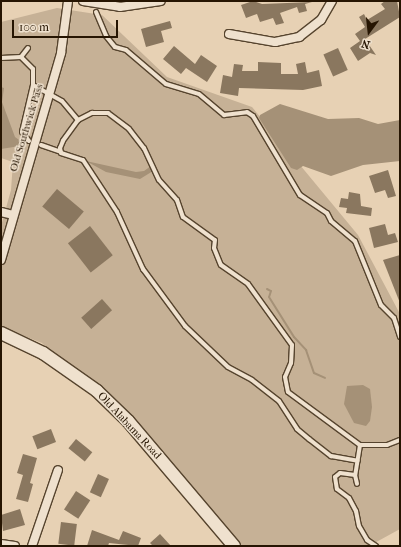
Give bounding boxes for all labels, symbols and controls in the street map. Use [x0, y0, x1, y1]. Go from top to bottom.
scale bar [14, 12, 120, 38]
north arrow [349, 12, 389, 52]
text: 100 m [19, 20, 49, 34]
text: N [360, 37, 371, 51]
street label: Old Southwick Pass [7, 82, 47, 174]
street label: Old Alabama Road [94, 390, 164, 462]

